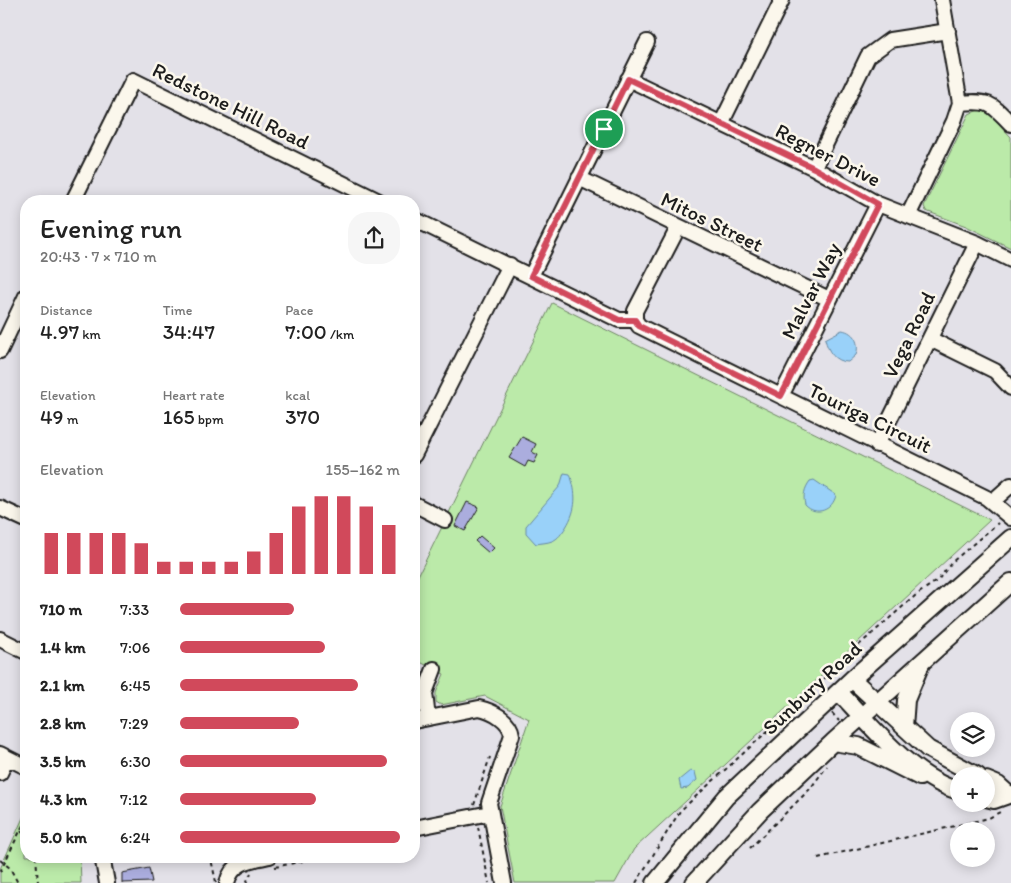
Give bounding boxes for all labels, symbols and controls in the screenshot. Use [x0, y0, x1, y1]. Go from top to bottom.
street label: Redstone Hill Road [149, 57, 314, 155]
pin [583, 108, 625, 150]
icon: arrive [590, 115, 618, 143]
street label: Regner Drive [771, 117, 885, 192]
street label: Mitos Street [657, 186, 768, 257]
text: Evening run [40, 211, 182, 245]
button: share [348, 212, 400, 264]
street label: Malvar Way [776, 238, 846, 343]
text: 20:43 · 7 × 710 m [40, 247, 157, 266]
street label: Vega Road [877, 287, 940, 382]
text: Distance [40, 302, 92, 319]
text: Time [163, 302, 193, 319]
text: Pace [285, 302, 313, 319]
text: 4.97 [40, 319, 79, 344]
text: 34:47 [163, 319, 215, 344]
text: 7:00 [285, 319, 327, 344]
text: km [79, 326, 101, 343]
text: /km [327, 326, 354, 343]
street label: Touriga Circuit [805, 377, 936, 458]
text: Elevation [40, 387, 96, 404]
text: Heart rate [163, 387, 225, 404]
text: kcal [285, 387, 310, 404]
text: 49 [40, 404, 64, 429]
text: 165 [163, 404, 195, 429]
text: 370 [285, 404, 320, 429]
text: m [64, 411, 79, 428]
text: bpm [195, 411, 224, 428]
text: Elevation [40, 460, 104, 479]
text: 155–162 m [325, 460, 400, 479]
text: 710 m [40, 600, 82, 619]
text: 7:33 [120, 600, 149, 619]
street label: Sunbury Road [757, 635, 866, 740]
text: 1.4 km [40, 638, 86, 657]
text: 7:06 [120, 638, 150, 657]
text: 2.1 km [40, 676, 85, 695]
text: 6:45 [120, 676, 150, 695]
map controls [950, 712, 995, 867]
button: layers [950, 712, 995, 757]
text: 2.8 km [40, 714, 86, 733]
text: 7:29 [120, 714, 149, 733]
text: 3.5 km [40, 752, 86, 771]
text: 6:30 [120, 752, 151, 771]
button: + [950, 767, 995, 812]
text: 4.3 km [40, 790, 87, 809]
text: 7:12 [120, 790, 148, 809]
button: − [950, 822, 995, 867]
text: 5.0 km [40, 828, 87, 847]
text: 6:24 [120, 828, 150, 847]

